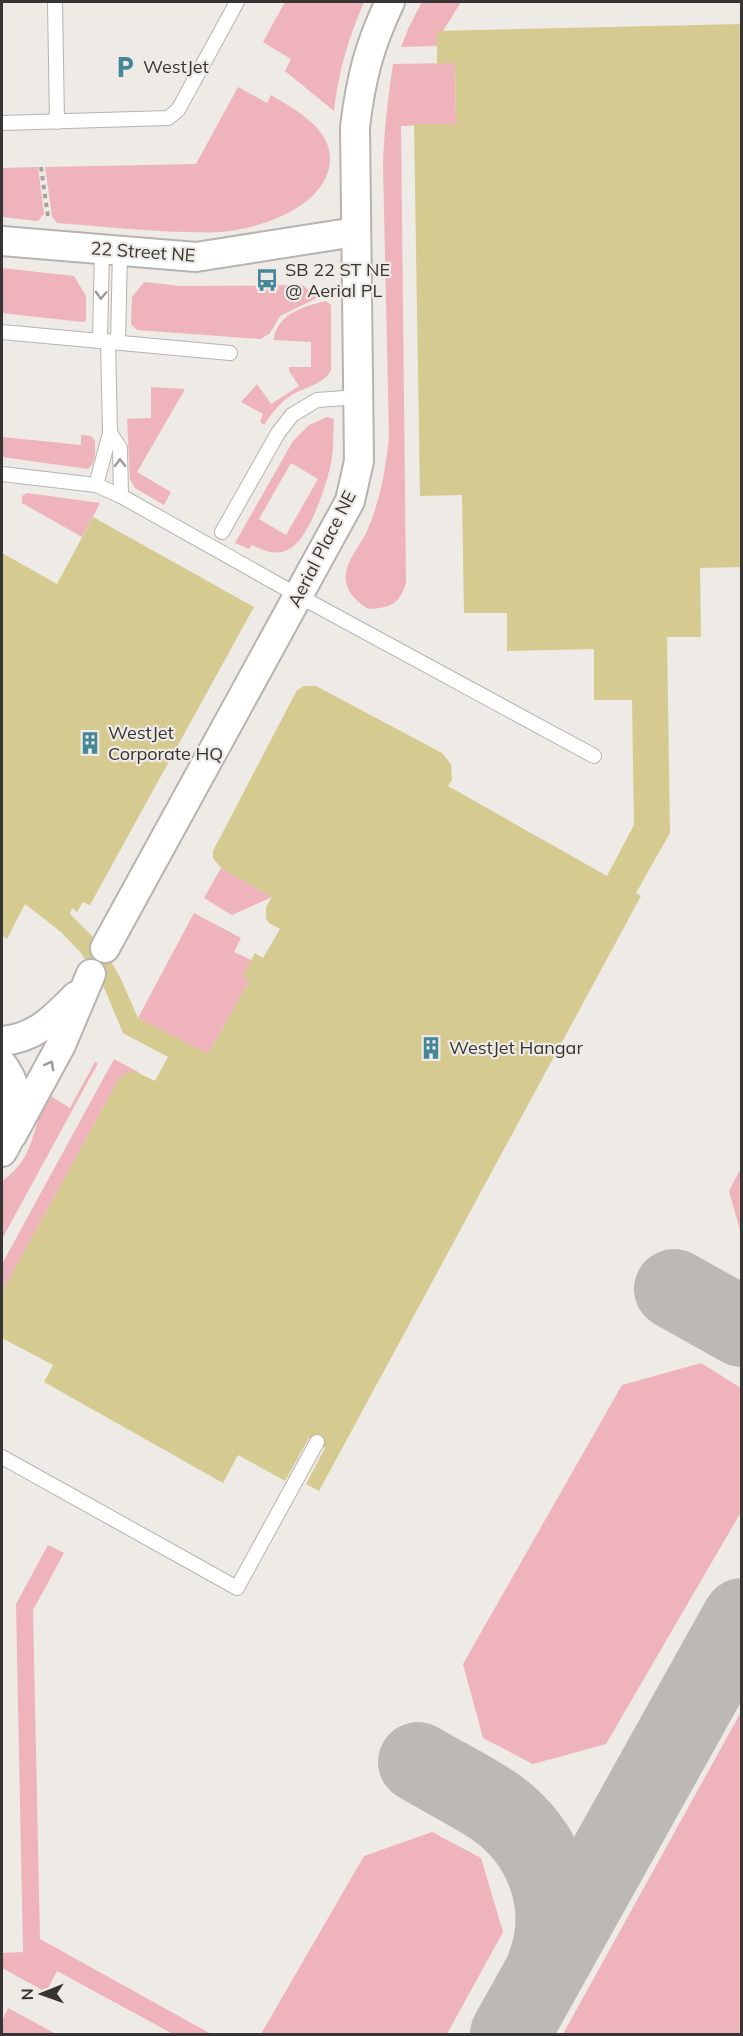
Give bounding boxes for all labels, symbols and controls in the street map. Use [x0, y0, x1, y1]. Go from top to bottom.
parking icon: WestJet [112, 54, 138, 80]
place label: WestJet [143, 55, 209, 78]
street label: 22 Street NE [90, 236, 196, 267]
place label: SB 22 ST NE @ Aerial PL [285, 258, 390, 302]
bus stop icon: SB 22 ST NE @ Aerial PL [254, 267, 280, 293]
one-way arrow [95, 291, 107, 300]
one-way arrow [114, 458, 127, 467]
street label: Aerial Place NE [282, 487, 361, 611]
place label: WestJet Corporate HQ [108, 721, 223, 765]
building icon: WestJet Corporate HQ [77, 730, 103, 756]
building icon: WestJet Hangar [418, 1035, 444, 1061]
place label: WestJet Hangar [449, 1036, 583, 1059]
one-way arrow [43, 1061, 54, 1071]
north arrow [12, 1964, 72, 2024]
text: N [17, 1988, 37, 2000]

